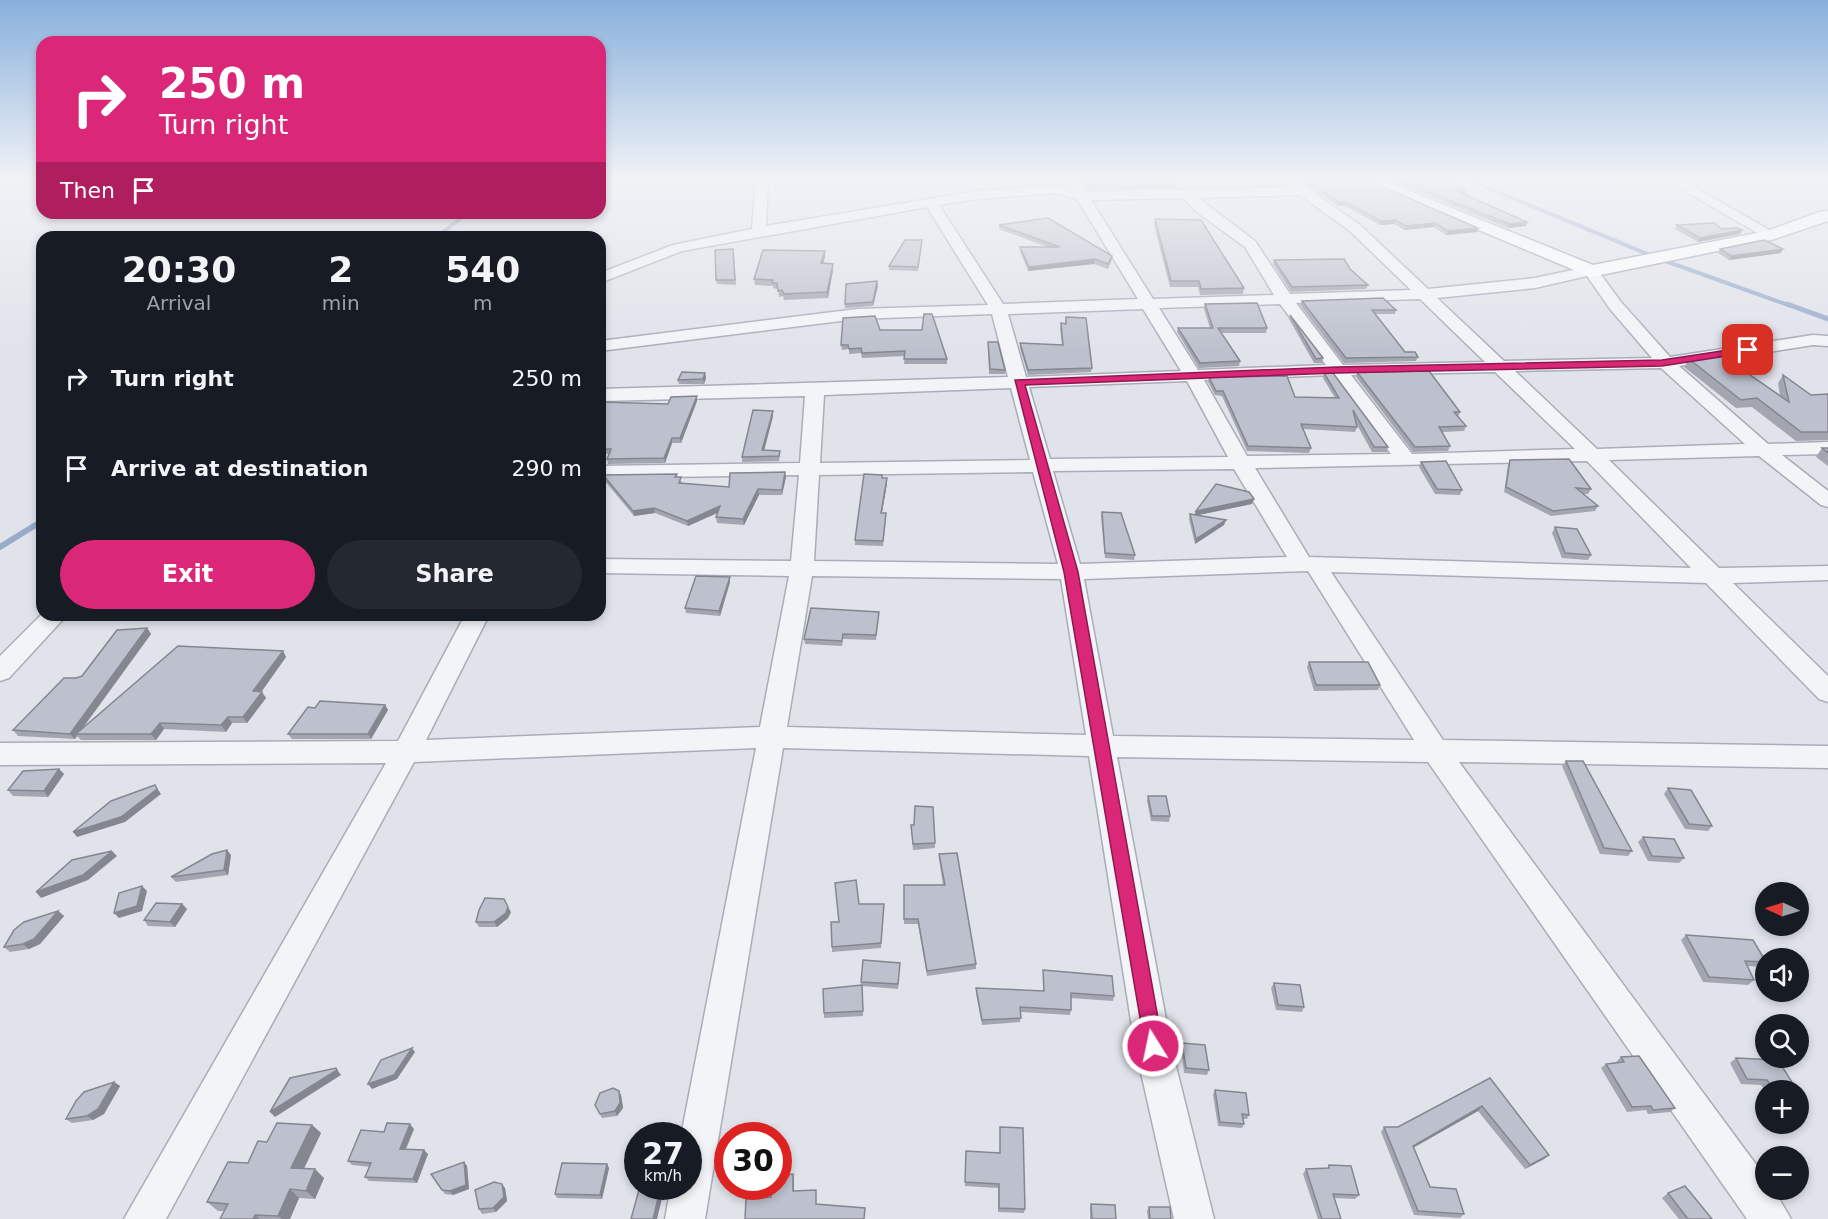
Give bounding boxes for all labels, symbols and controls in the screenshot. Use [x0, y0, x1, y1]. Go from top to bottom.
text: 250 m [159, 59, 305, 108]
icon: right [60, 60, 138, 138]
text: Turn right [159, 109, 288, 140]
icon: arrive [127, 174, 160, 207]
text: Then [60, 178, 115, 203]
text: 20:30 [122, 249, 236, 290]
text: 2 [328, 249, 353, 290]
text: 540 [445, 249, 520, 290]
text: Arrival [146, 291, 211, 315]
text: min [322, 291, 360, 315]
text: m [473, 291, 493, 315]
pin [1722, 324, 1773, 375]
icon: arrive [1731, 333, 1764, 366]
icon: right [60, 362, 93, 395]
text: Turn right [111, 366, 234, 391]
text: 250 m [512, 366, 582, 391]
icon: arrive [60, 452, 93, 485]
text: Arrive at destination [111, 456, 368, 481]
text: 290 m [512, 456, 582, 481]
button: Exit [60, 540, 315, 609]
button: Share [327, 540, 582, 609]
north arrow [1755, 882, 1809, 936]
map controls [1755, 882, 1809, 1200]
button: sound [1755, 948, 1809, 1002]
position arrow [1121, 1014, 1185, 1078]
button: search [1755, 1014, 1809, 1068]
button: + [1755, 1080, 1809, 1134]
speed limit sign: 30 [714, 1122, 792, 1200]
text: 27 [642, 1136, 684, 1171]
button: − [1755, 1146, 1809, 1200]
text: km/h [644, 1167, 682, 1185]

